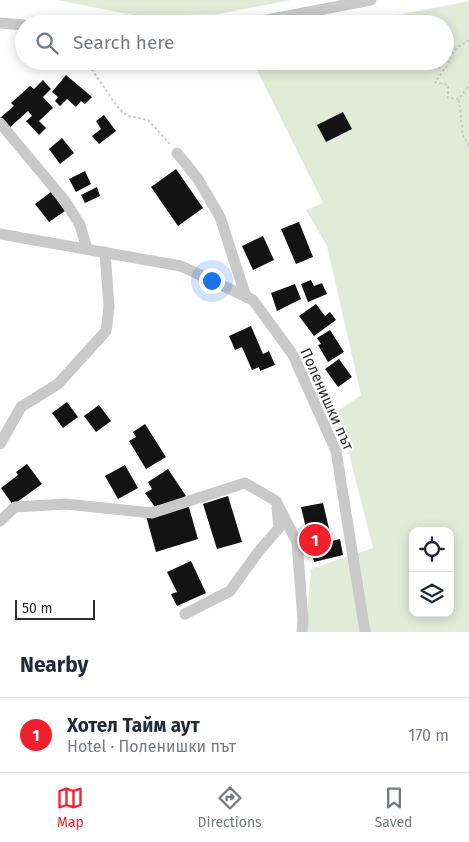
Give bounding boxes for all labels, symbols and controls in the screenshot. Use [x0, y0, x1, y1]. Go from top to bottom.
search box [15, 15, 454, 70]
icon: search [33, 29, 61, 57]
text: Search here [73, 31, 174, 54]
your location [199, 268, 225, 294]
street label: Поленишки път [296, 345, 358, 453]
pin: 1 [299, 521, 331, 559]
map controls [409, 527, 454, 617]
button: locate [409, 527, 454, 572]
button: layers [409, 572, 454, 617]
scale bar [15, 597, 95, 620]
text: 50 m [22, 600, 53, 617]
text: Nearby [20, 652, 88, 678]
text: Хотел Тайм аут [67, 714, 200, 737]
text: 1 [32, 726, 40, 745]
text: 170 m [408, 726, 449, 745]
text: Hotel · Поленишки път [67, 737, 236, 756]
tab: Map [56, 784, 84, 831]
tab: Directions [197, 784, 262, 831]
tab: Saved [375, 784, 413, 831]

